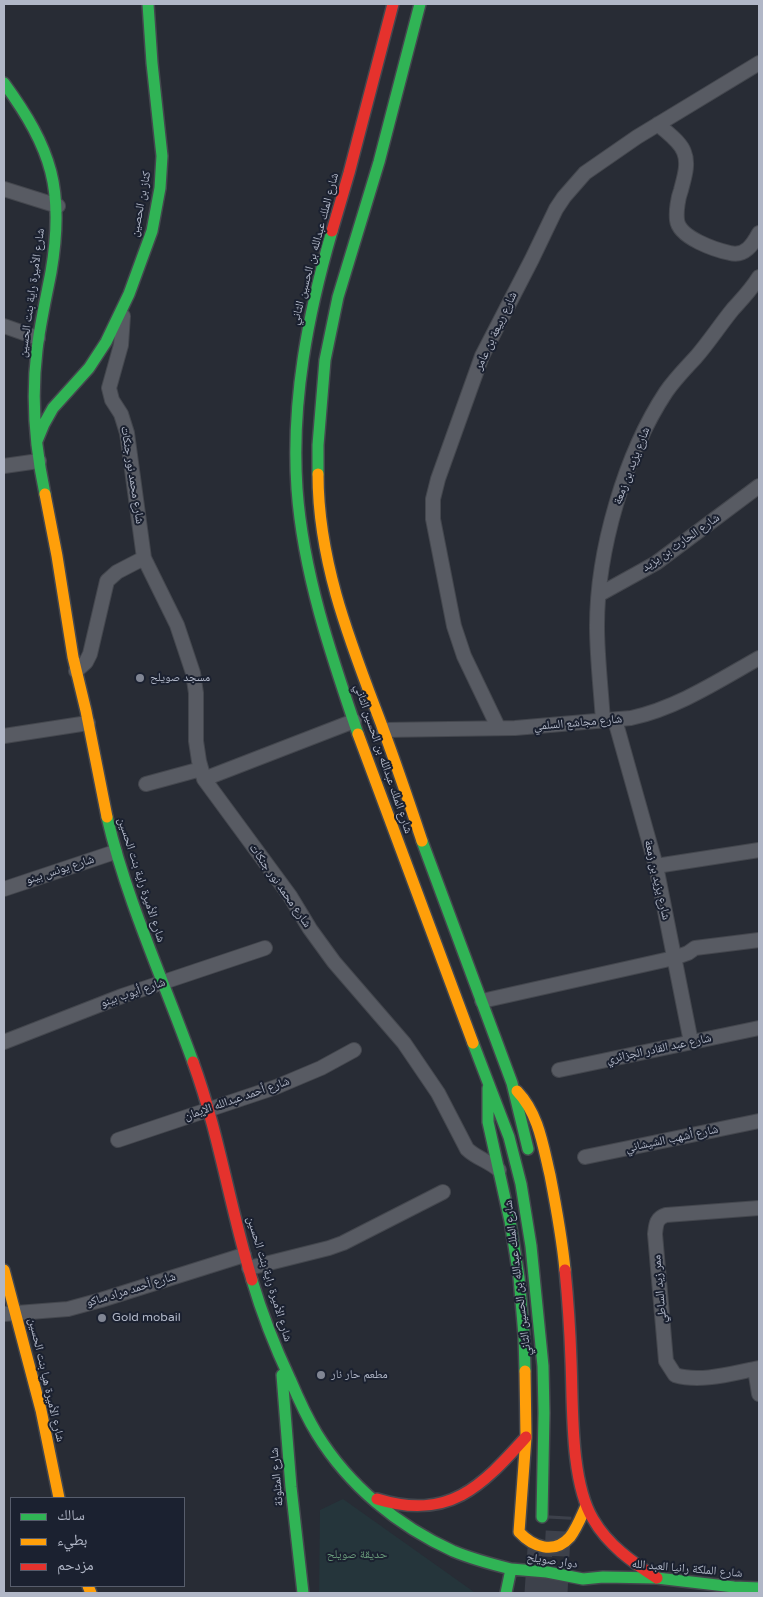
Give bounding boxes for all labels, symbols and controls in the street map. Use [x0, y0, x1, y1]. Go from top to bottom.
street label: كناز بن الحصين [128, 170, 154, 238]
street label: شارع الملك عبدالله بن الحسين الثاني [288, 171, 342, 327]
street label: شارع الأميرة راية بنت الحسين [16, 228, 48, 358]
street label: شارع ربيعة بن عامر [472, 290, 520, 372]
street label: شارع محمد نور جنكات [117, 425, 147, 525]
street label: شارع يزيد بن زمعة [611, 425, 653, 507]
street label: شارع الحارث بن يزيد [639, 511, 723, 575]
place label: مسجد صويلح [150, 671, 210, 685]
marker: مسجد صويلح [134, 672, 146, 684]
street label: شارع الملك عبدالله بن الحسين الثاني [351, 682, 415, 836]
street label: شارع مجاشع السلمي [533, 712, 623, 734]
street label: شارع الأميرة راية بنت الحسين [114, 816, 168, 944]
street label: شارع يزيد بن زمعة [641, 839, 673, 921]
street label: شارع محمد نور جنكات [246, 841, 314, 931]
street label: شارع يونس بينو [24, 852, 96, 888]
street label: شارع أيوب بينو [99, 975, 167, 1011]
street label: شارع عبد القادر الجزائري [605, 1031, 713, 1067]
street label: شارع أحمد عبدالله الإيمان [182, 1074, 292, 1124]
street label: شارع أشهب الشيشاني [624, 1122, 720, 1156]
street label: شارع الملك عبدالله بن الحسين الثاني [501, 1199, 535, 1357]
street label: شارع الأميرة راية بنت الحسين [243, 1215, 295, 1343]
street label: ممر زيد الساطي [650, 1254, 670, 1324]
street label: شارع أحمد مراد ساكو [84, 1270, 178, 1310]
place label: Gold mobail [112, 1311, 181, 1325]
marker: Gold mobail [96, 1312, 108, 1324]
street label: شارع الأميرة هيا بنت الحسين [25, 1317, 67, 1443]
place label: مطعم حار نار [331, 1368, 388, 1382]
marker: مطعم حار نار [315, 1369, 327, 1381]
street label: شارع المثلوثة [267, 1447, 287, 1507]
legend [10, 1497, 185, 1587]
text: سالك [57, 1506, 85, 1524]
text: بطيء [57, 1531, 87, 1549]
park label: حديقة صويلح [327, 1548, 387, 1562]
street label: دوار صويلح [526, 1550, 578, 1572]
text: مزدحم [57, 1556, 94, 1574]
street label: شارع الملكة رانيا العبد الله [631, 1557, 743, 1581]

